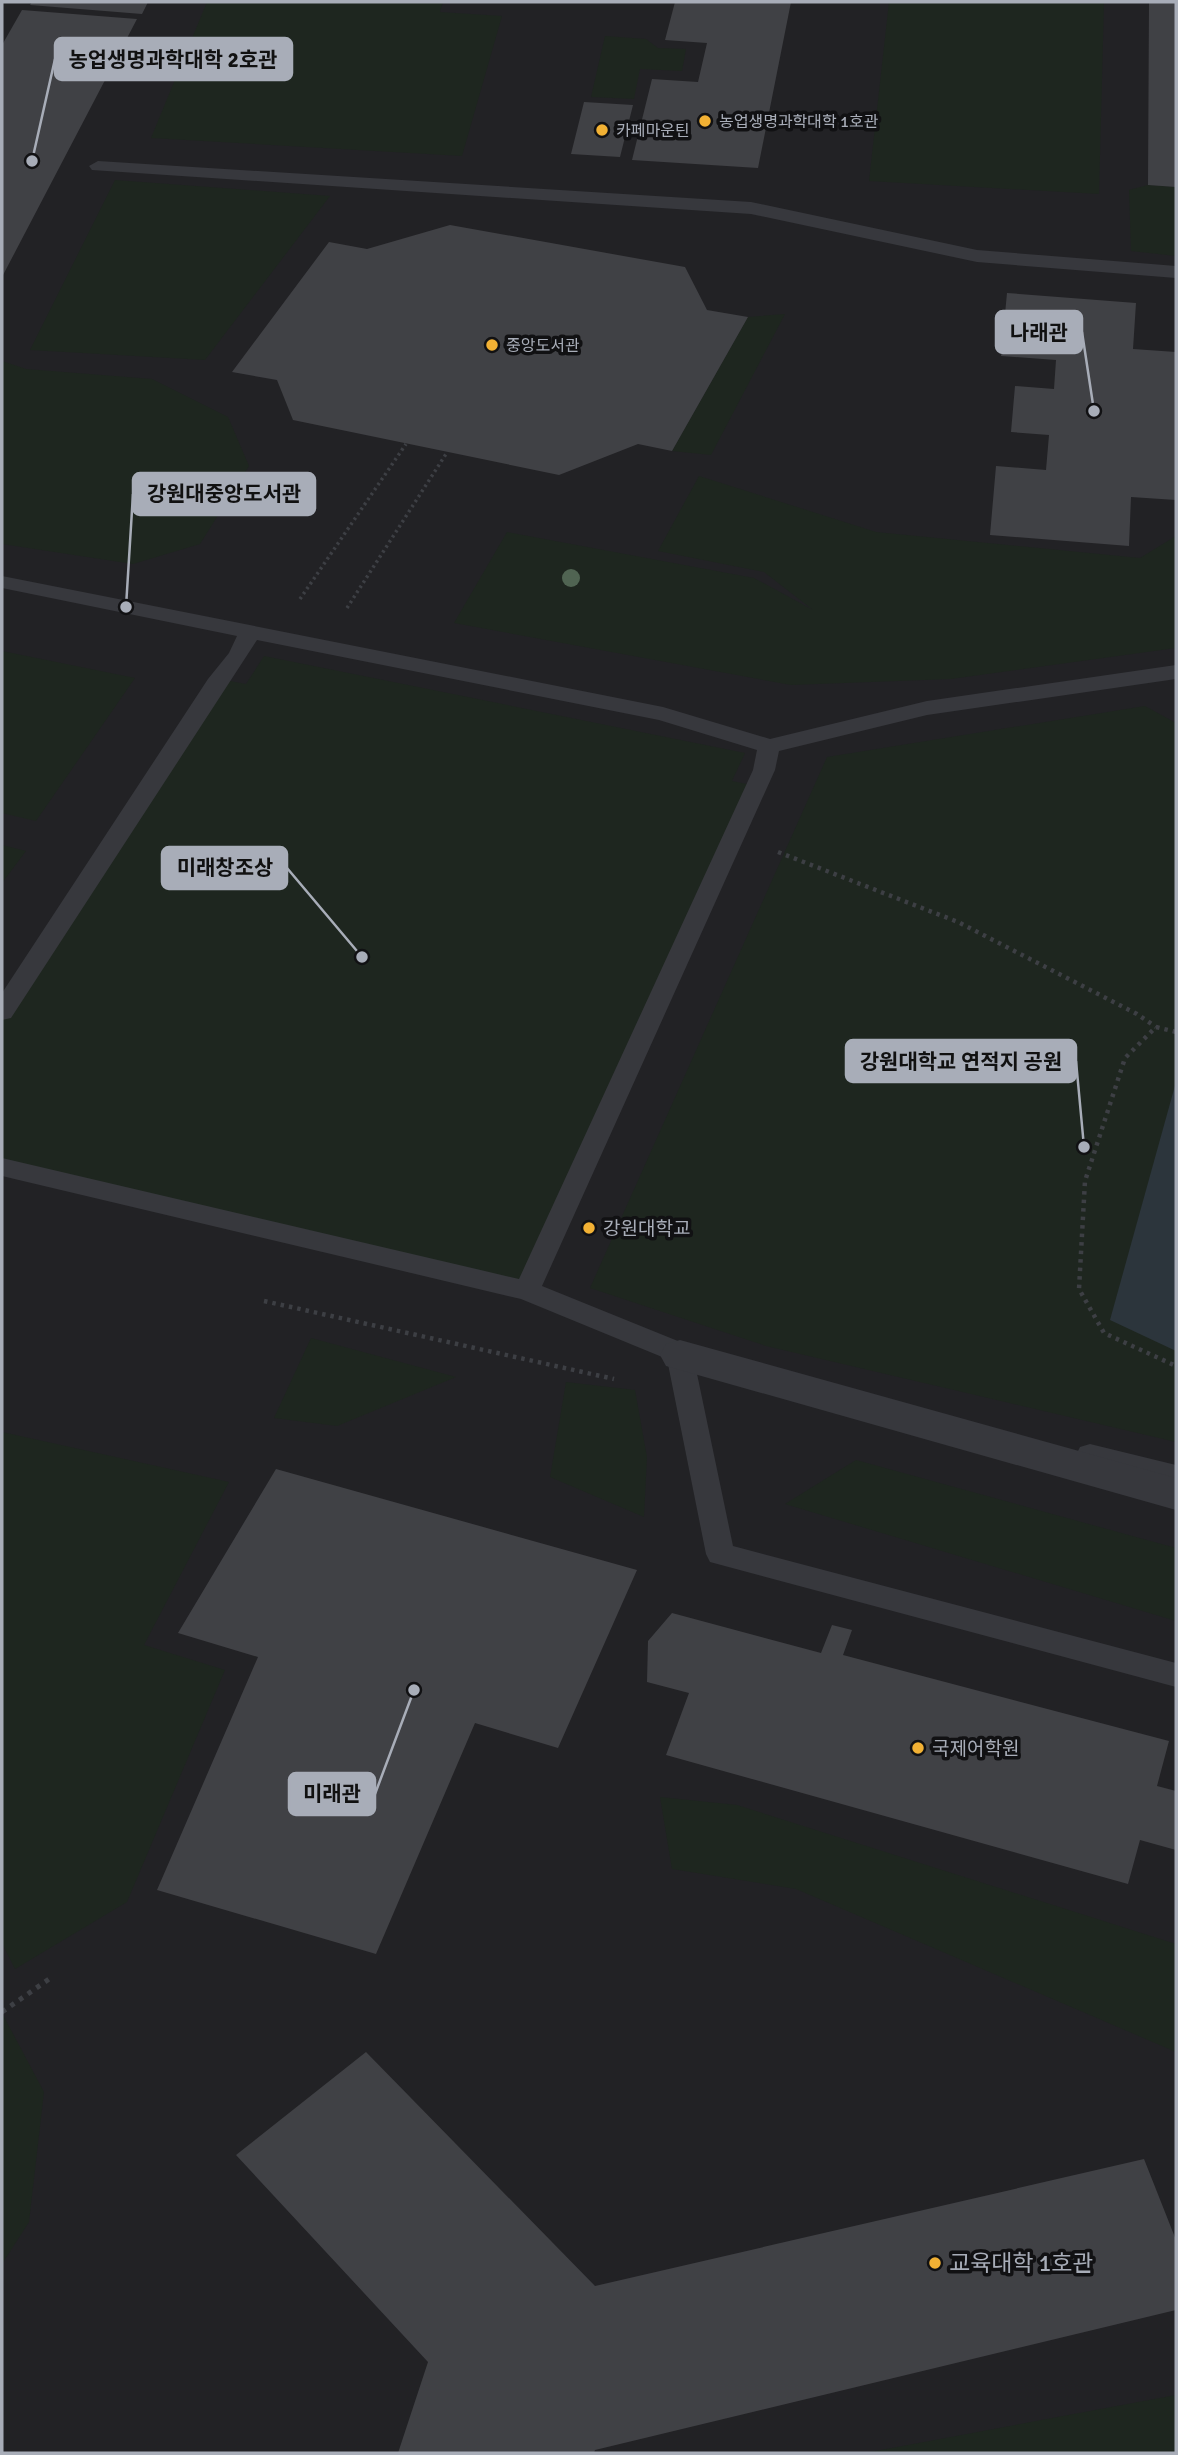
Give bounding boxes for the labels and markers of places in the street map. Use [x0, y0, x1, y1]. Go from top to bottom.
callout: 농업생명과학대학 2호관 [55, 38, 292, 80]
place label: 농업생명과학대학 1호관 [719, 112, 879, 132]
marker: 농업생명과학대학 1호관 [697, 113, 713, 129]
place label: 카페마운틴 [616, 121, 690, 141]
marker: 카페마운틴 [594, 122, 610, 138]
callout: 나래관 [996, 311, 1082, 353]
place label: 중앙도서관 [506, 336, 580, 356]
marker: 중앙도서관 [484, 337, 500, 353]
callout: 강원대중앙도서관 [133, 473, 315, 515]
callout: 미래창조상 [162, 847, 287, 889]
callout: 강원대학교 연적지 공원 [846, 1040, 1076, 1082]
place label: 강원대학교 [603, 1217, 690, 1241]
marker: 강원대학교 [581, 1220, 597, 1236]
place label: 국제어학원 [932, 1737, 1019, 1761]
marker: 국제어학원 [910, 1740, 926, 1756]
callout: 미래관 [289, 1773, 375, 1815]
place label: 교육대학 1호관 [949, 2249, 1093, 2278]
marker: 교육대학 1호관 [927, 2255, 943, 2271]

